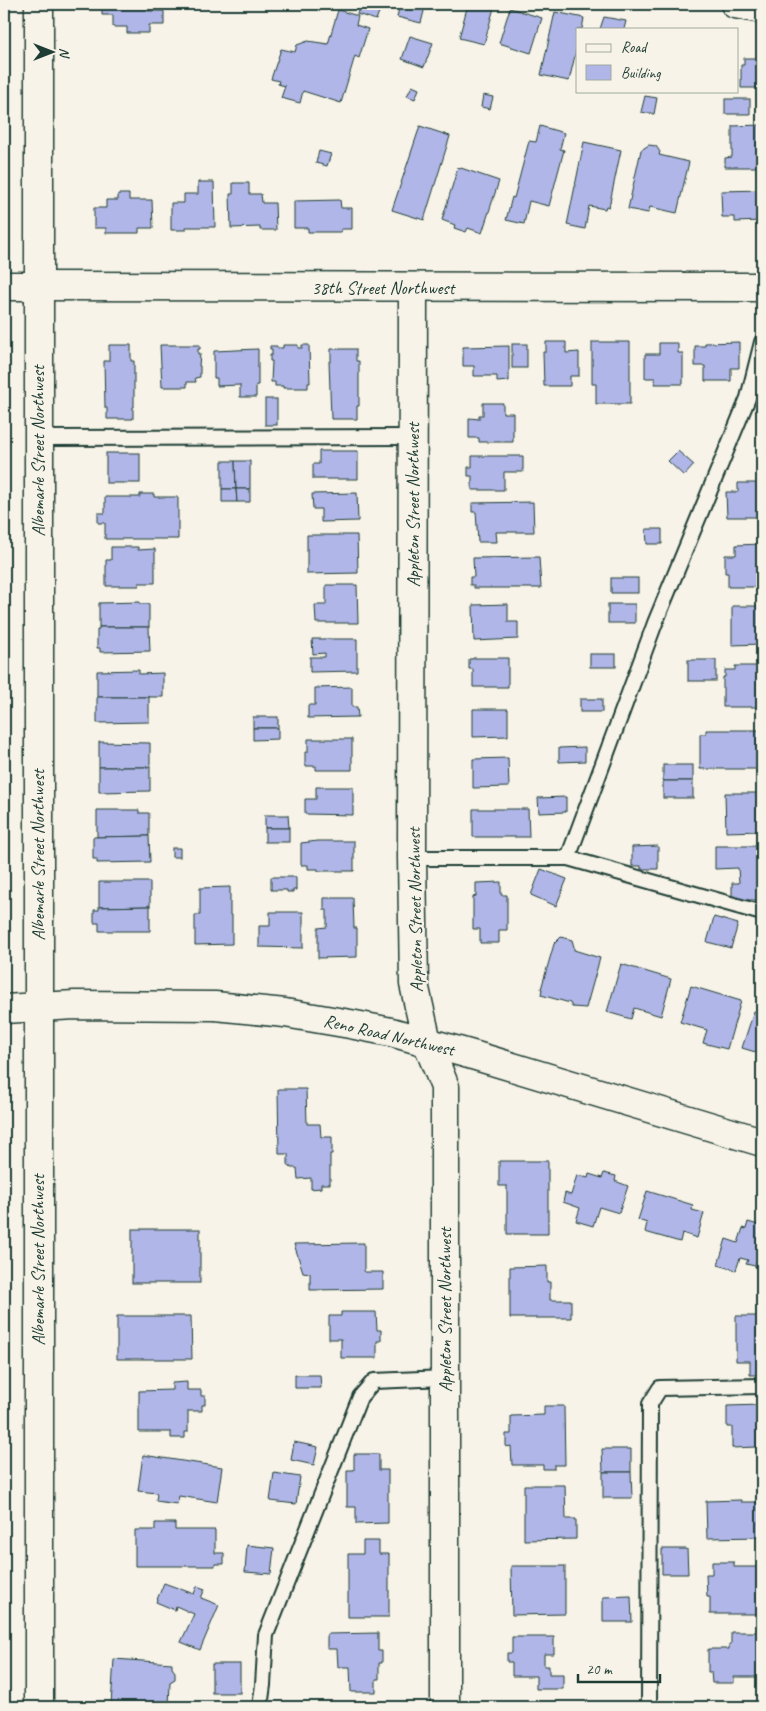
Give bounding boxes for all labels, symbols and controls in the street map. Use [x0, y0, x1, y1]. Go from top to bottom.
north arrow [28, 28, 78, 78]
legend [576, 28, 738, 92]
text: Road [621, 38, 648, 57]
text: N [56, 48, 73, 59]
text: Building [621, 64, 661, 83]
street label: 38th Street Northwest [312, 277, 456, 299]
street label: Albemarle Street Northwest [27, 363, 49, 536]
street label: Appleton Street Northwest [402, 421, 424, 587]
street label: Albemarle Street Northwest [27, 767, 49, 940]
street label: Appleton Street Northwest [403, 826, 427, 992]
street label: Reno Road Northwest [322, 1009, 458, 1061]
street label: Albemarle Street Northwest [27, 1172, 49, 1345]
street label: Appleton Street Northwest [434, 1226, 456, 1392]
scale bar [578, 1651, 661, 1683]
text: 20 m [586, 1660, 613, 1679]

